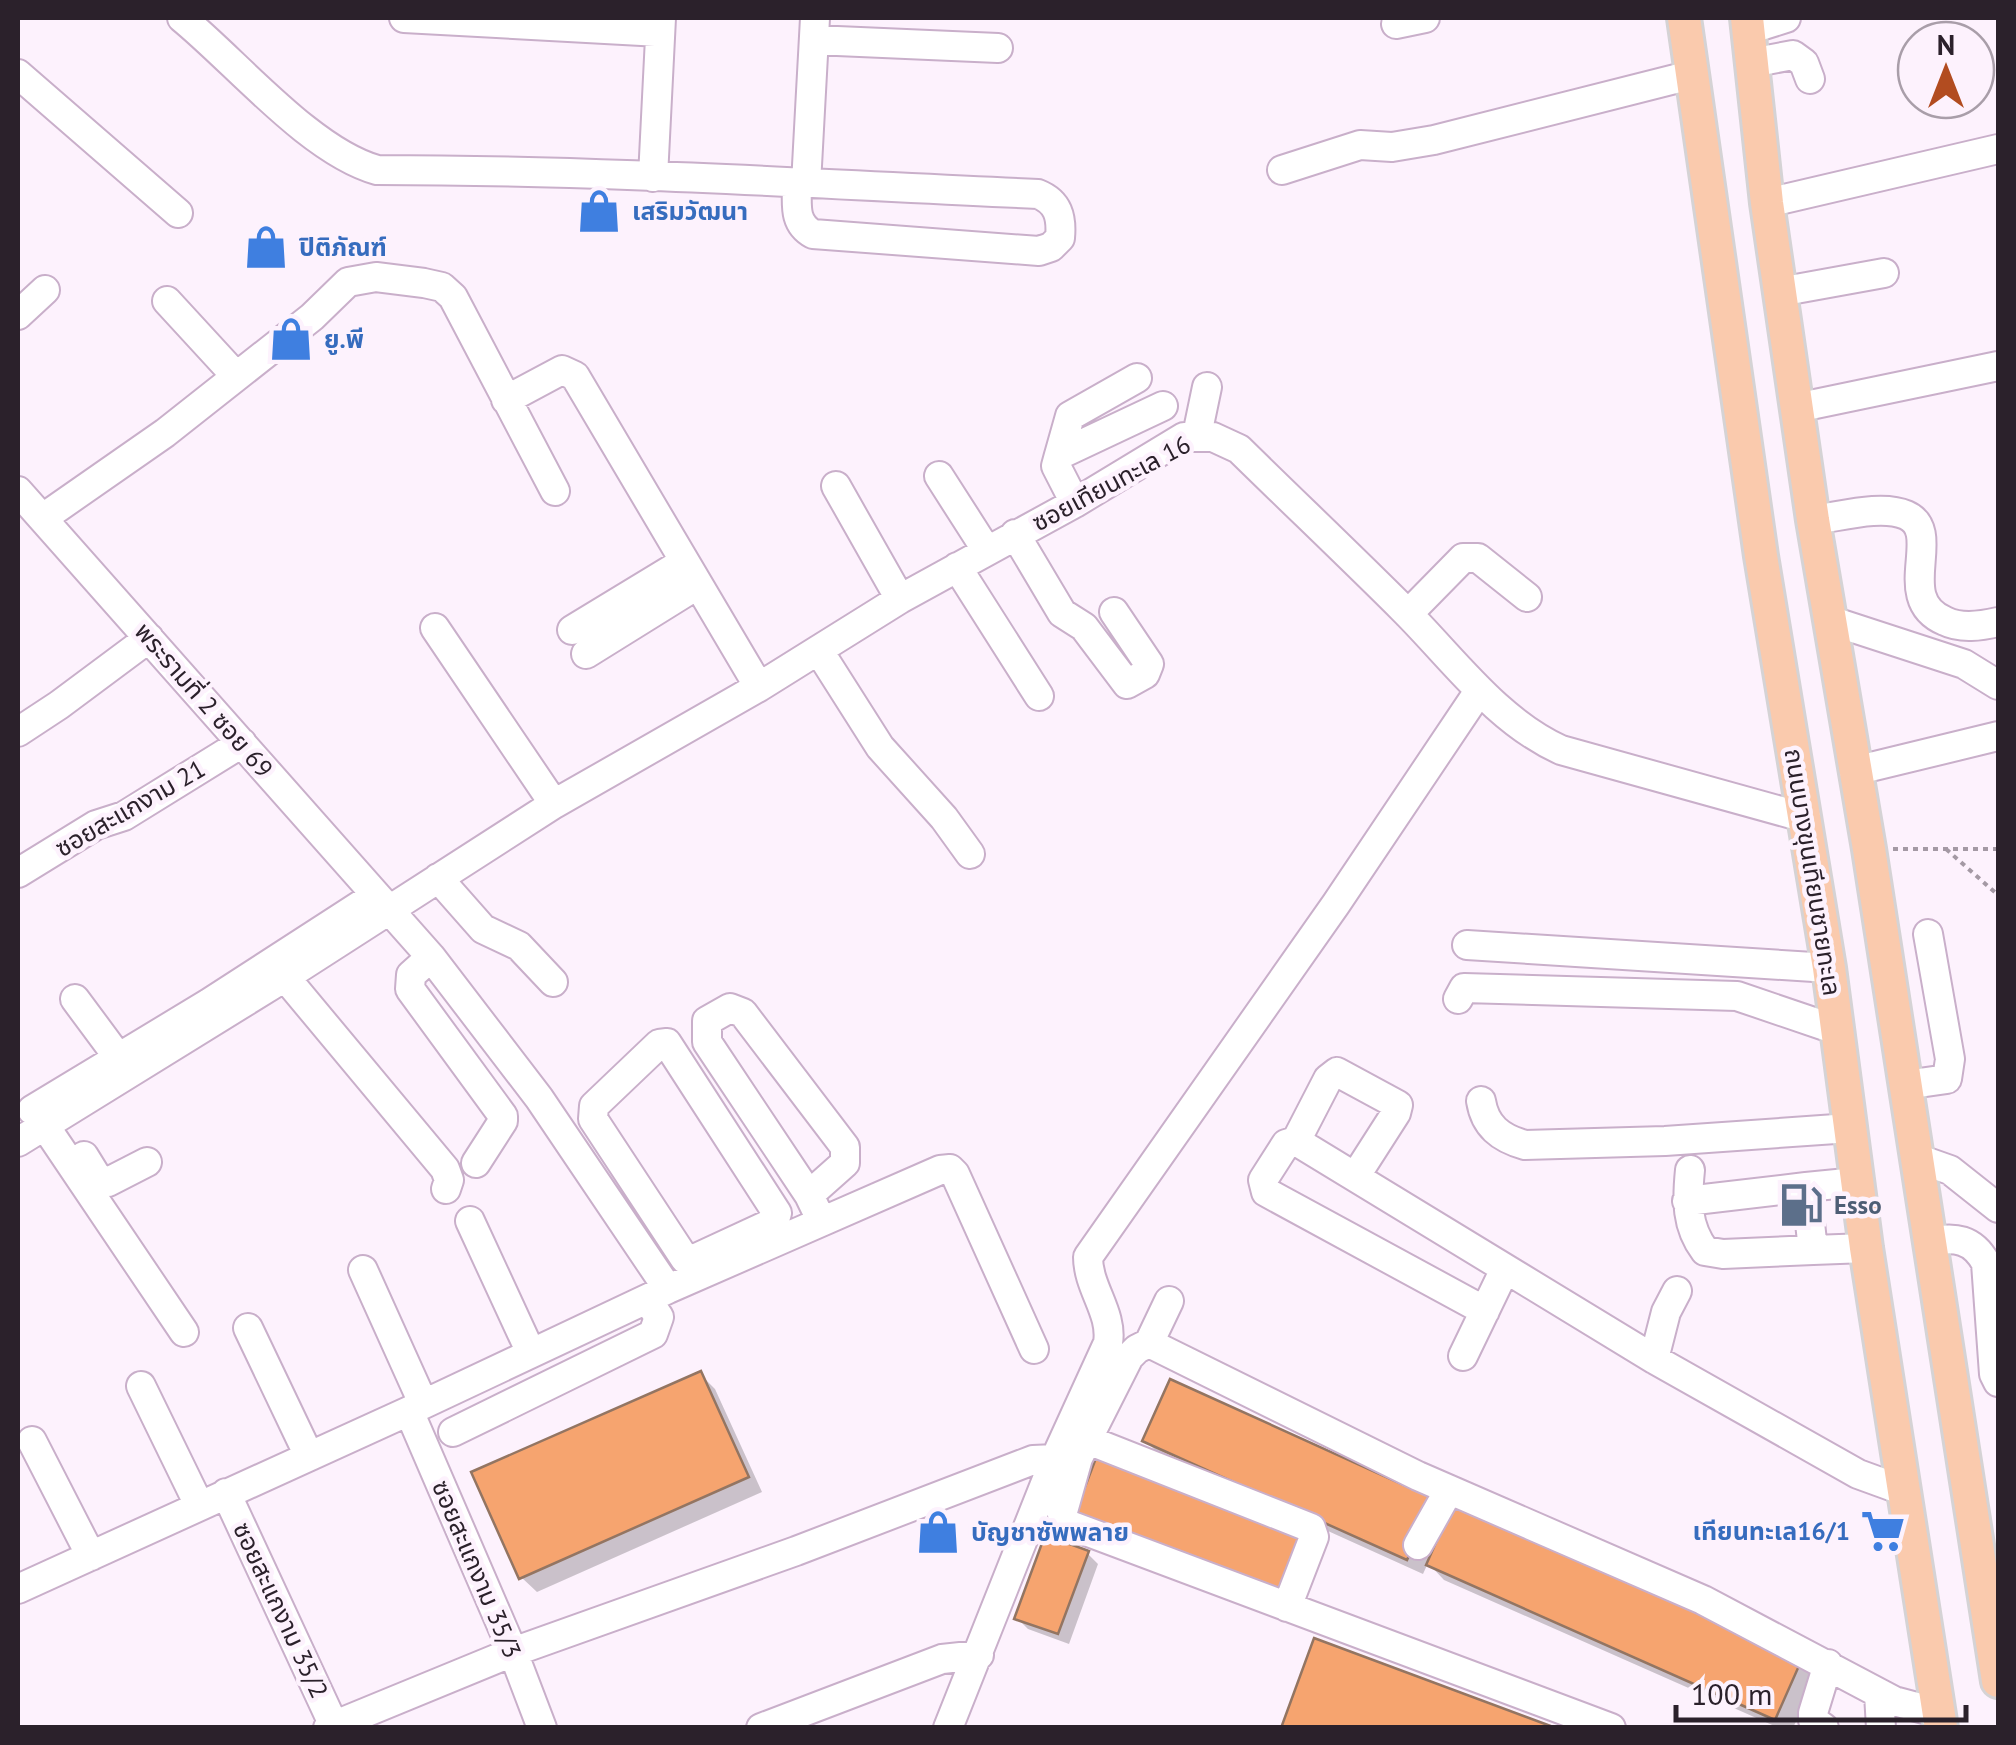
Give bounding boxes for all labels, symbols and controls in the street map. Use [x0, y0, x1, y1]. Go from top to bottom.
north arrow [1896, 20, 1996, 120]
text: N [1937, 26, 1955, 63]
shop icon: เสริมวัฒนา [575, 187, 623, 235]
place label: เสริมวัฒนา [632, 195, 748, 227]
shop icon: ปิติภัณฑ์ [242, 223, 290, 271]
place label: ปิติภัณฑ์ [299, 231, 387, 263]
shop icon: ยู.พี [267, 315, 315, 363]
place label: ยู.พี [324, 323, 364, 355]
street label: ซอยเทียนทะเล 16 [1026, 428, 1196, 538]
street label: พระรามที่ 2 ซอย 69 [128, 615, 281, 784]
street label: ถนนบางขุนเทียนชายทะเล [1778, 746, 1848, 998]
street label: ซอยสะแกงาม 21 [49, 752, 211, 864]
fuel station icon: Esso [1777, 1181, 1825, 1229]
place label: Esso [1834, 1189, 1882, 1221]
street label: ซอยสะแกงาม 35/3 [425, 1475, 529, 1663]
supermarket icon: เทียนทะเล16/1 [1859, 1507, 1907, 1555]
shop icon: บัญชาซัพพลาย [914, 1508, 962, 1556]
place label: เทียนทะเล16/1 [1692, 1515, 1850, 1547]
place label: บัญชาซัพพลาย [971, 1516, 1129, 1548]
street label: ซอยสะแกงาม 35/2 [226, 1517, 336, 1703]
scale bar [1676, 1660, 1966, 1722]
text: 100 m [1691, 1674, 1772, 1713]

